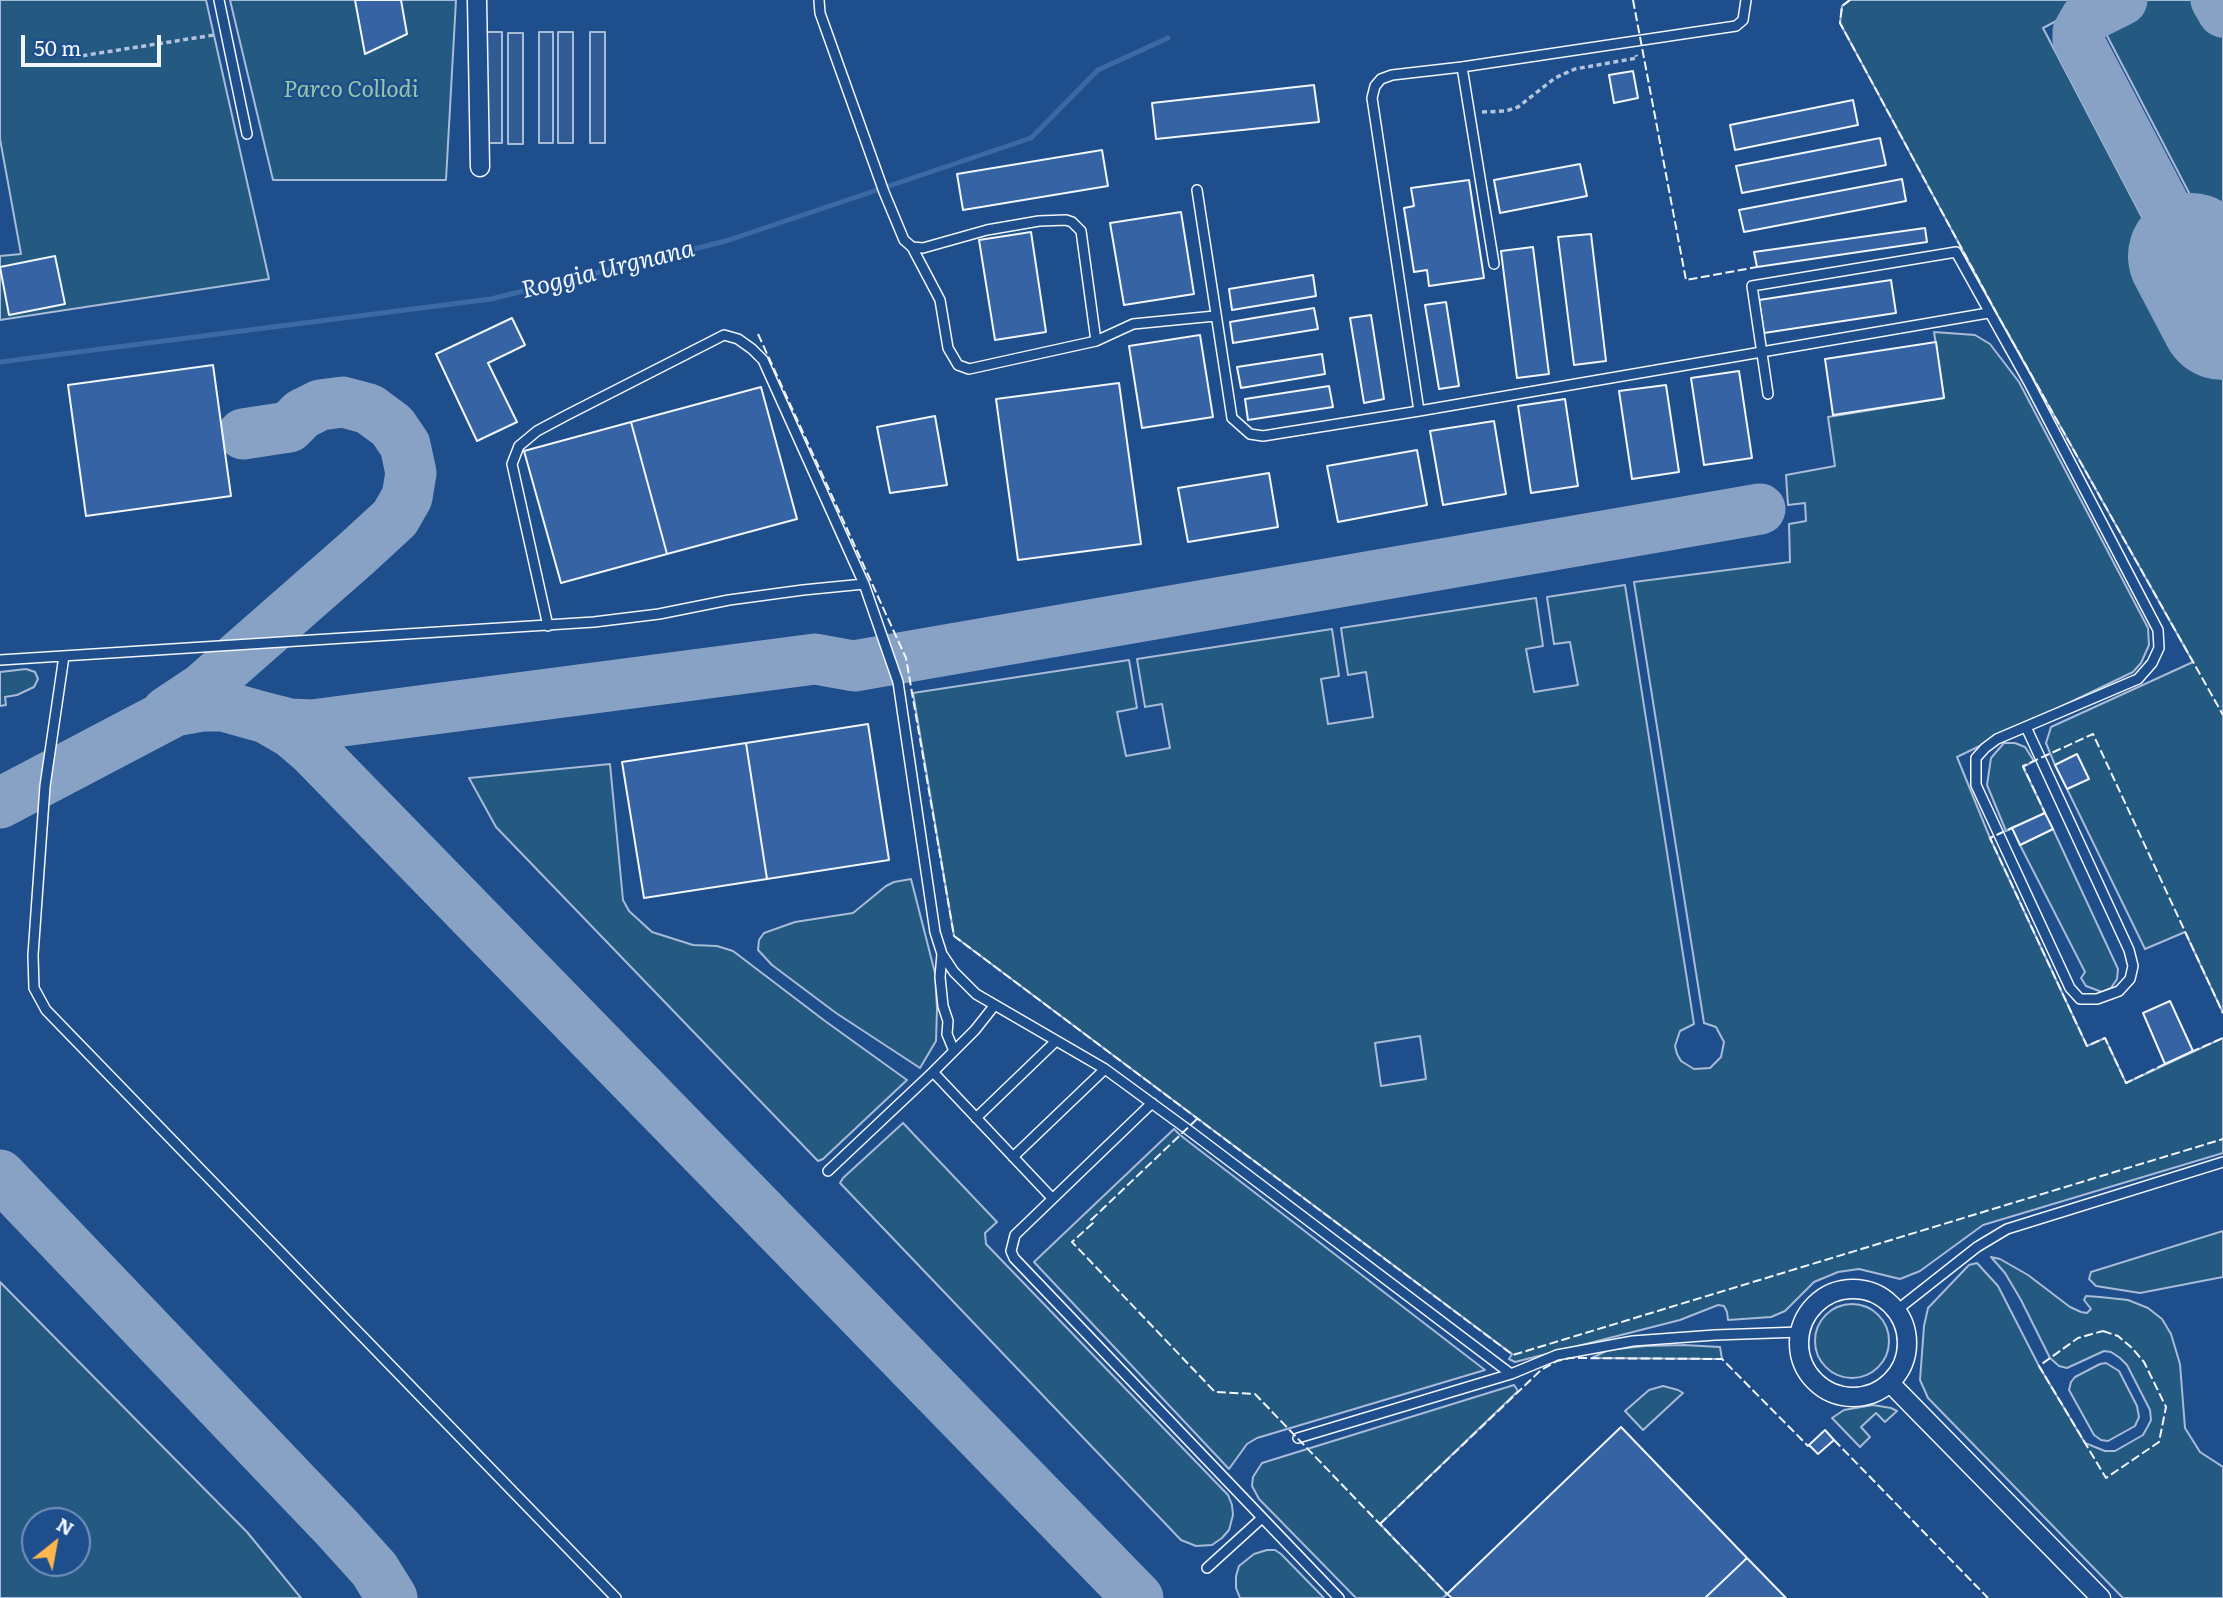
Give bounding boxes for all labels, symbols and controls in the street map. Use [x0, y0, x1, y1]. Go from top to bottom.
scale bar [24, 21, 164, 65]
text: 50 m [34, 31, 81, 62]
park label: Parco Collodi [283, 76, 419, 104]
water label: Roggia Urgnana [518, 235, 698, 305]
north arrow [21, 1507, 91, 1577]
text: N [52, 1510, 80, 1542]

